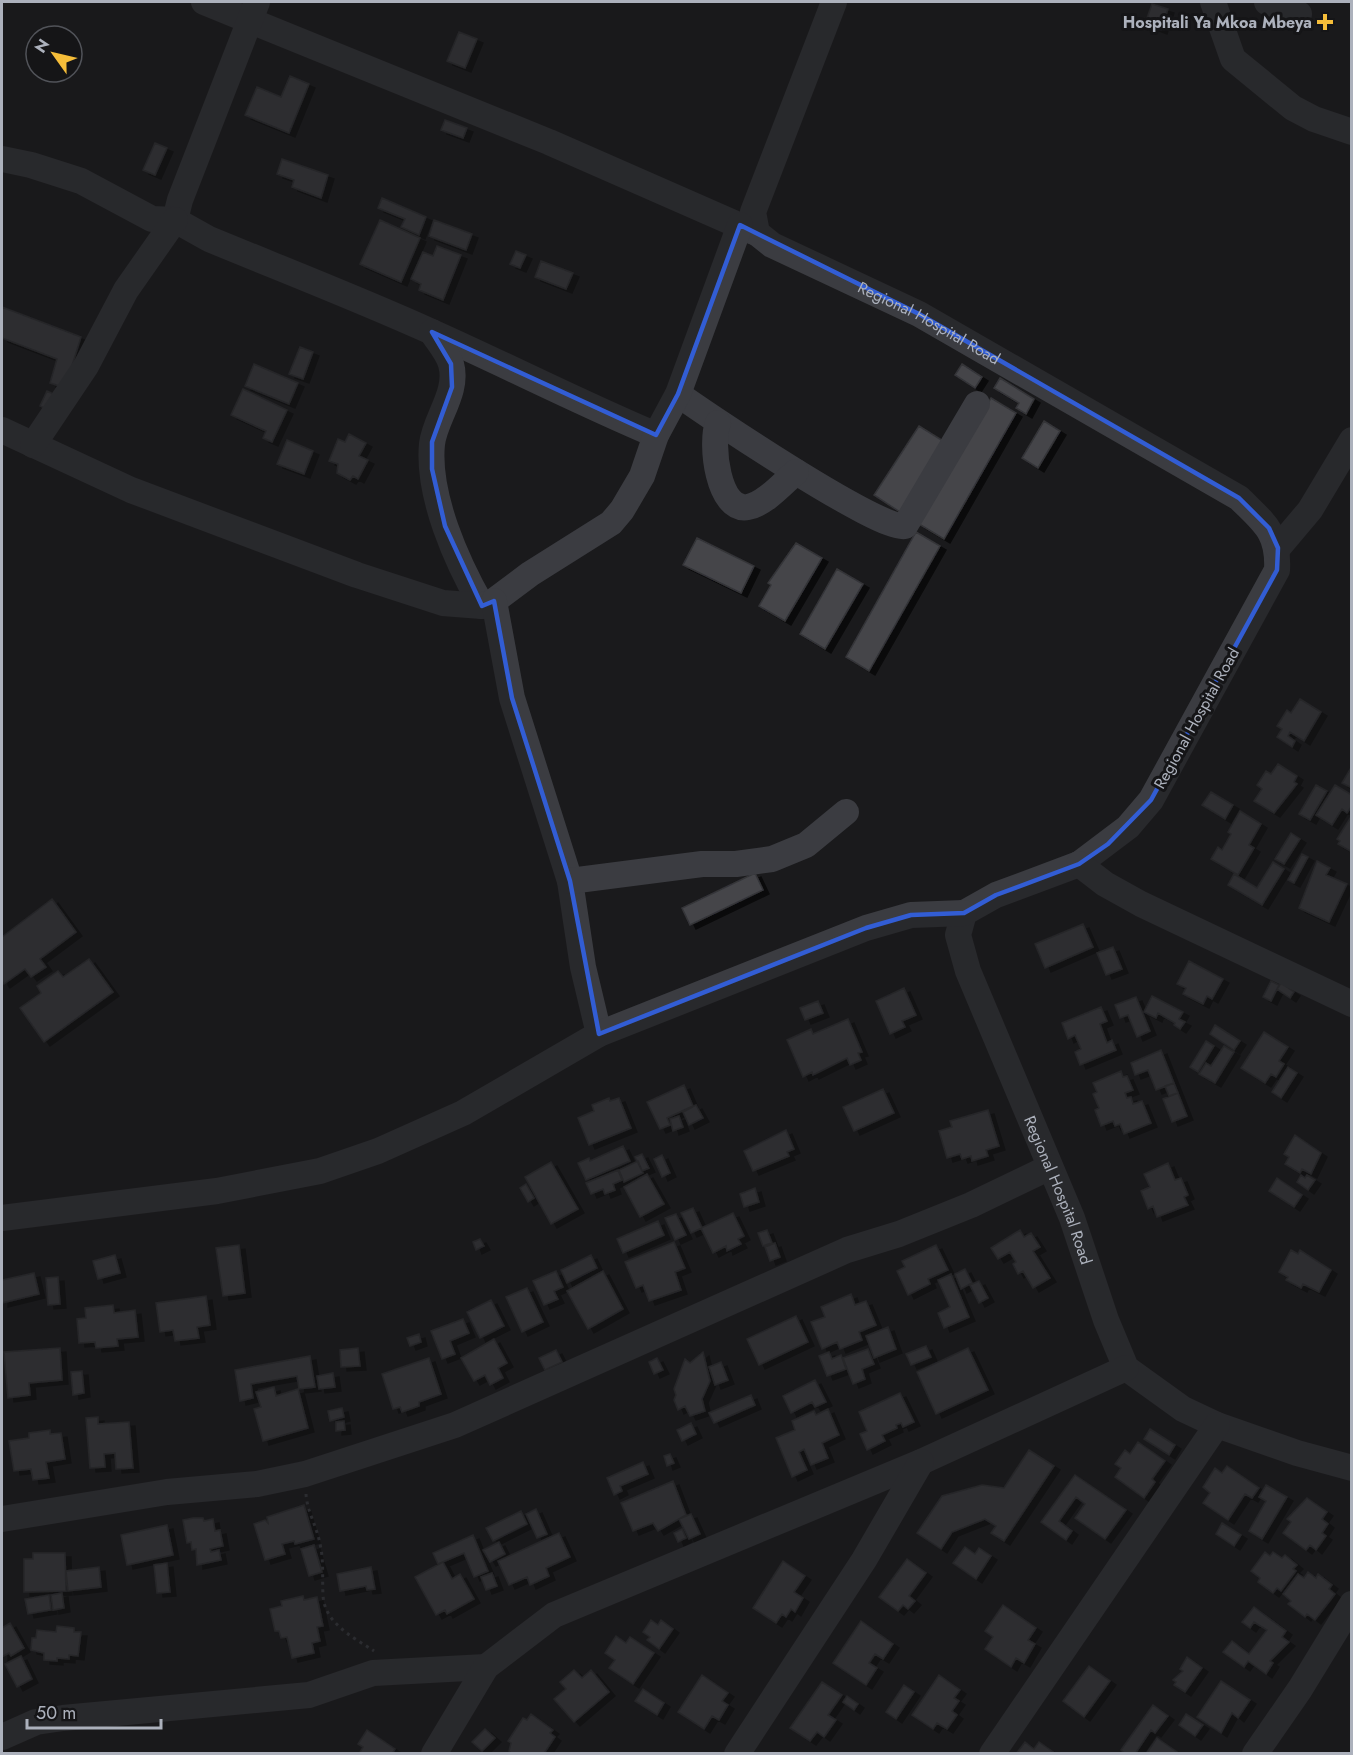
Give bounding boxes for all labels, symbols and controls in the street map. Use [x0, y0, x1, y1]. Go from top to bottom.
place label: Hospitali Ya Mkoa Mbeya [1123, 11, 1312, 34]
marker: Hospitali Ya Mkoa Mbeya [1316, 13, 1334, 31]
north arrow [24, 24, 84, 84]
text: N [29, 34, 55, 58]
street label: Regional Hospital Road [854, 276, 1004, 370]
street label: Regional Hospital Road [1148, 643, 1245, 793]
street label: Regional Hospital Road [1018, 1112, 1098, 1267]
scale bar [27, 1692, 160, 1730]
text: 50 m [36, 1700, 76, 1726]

